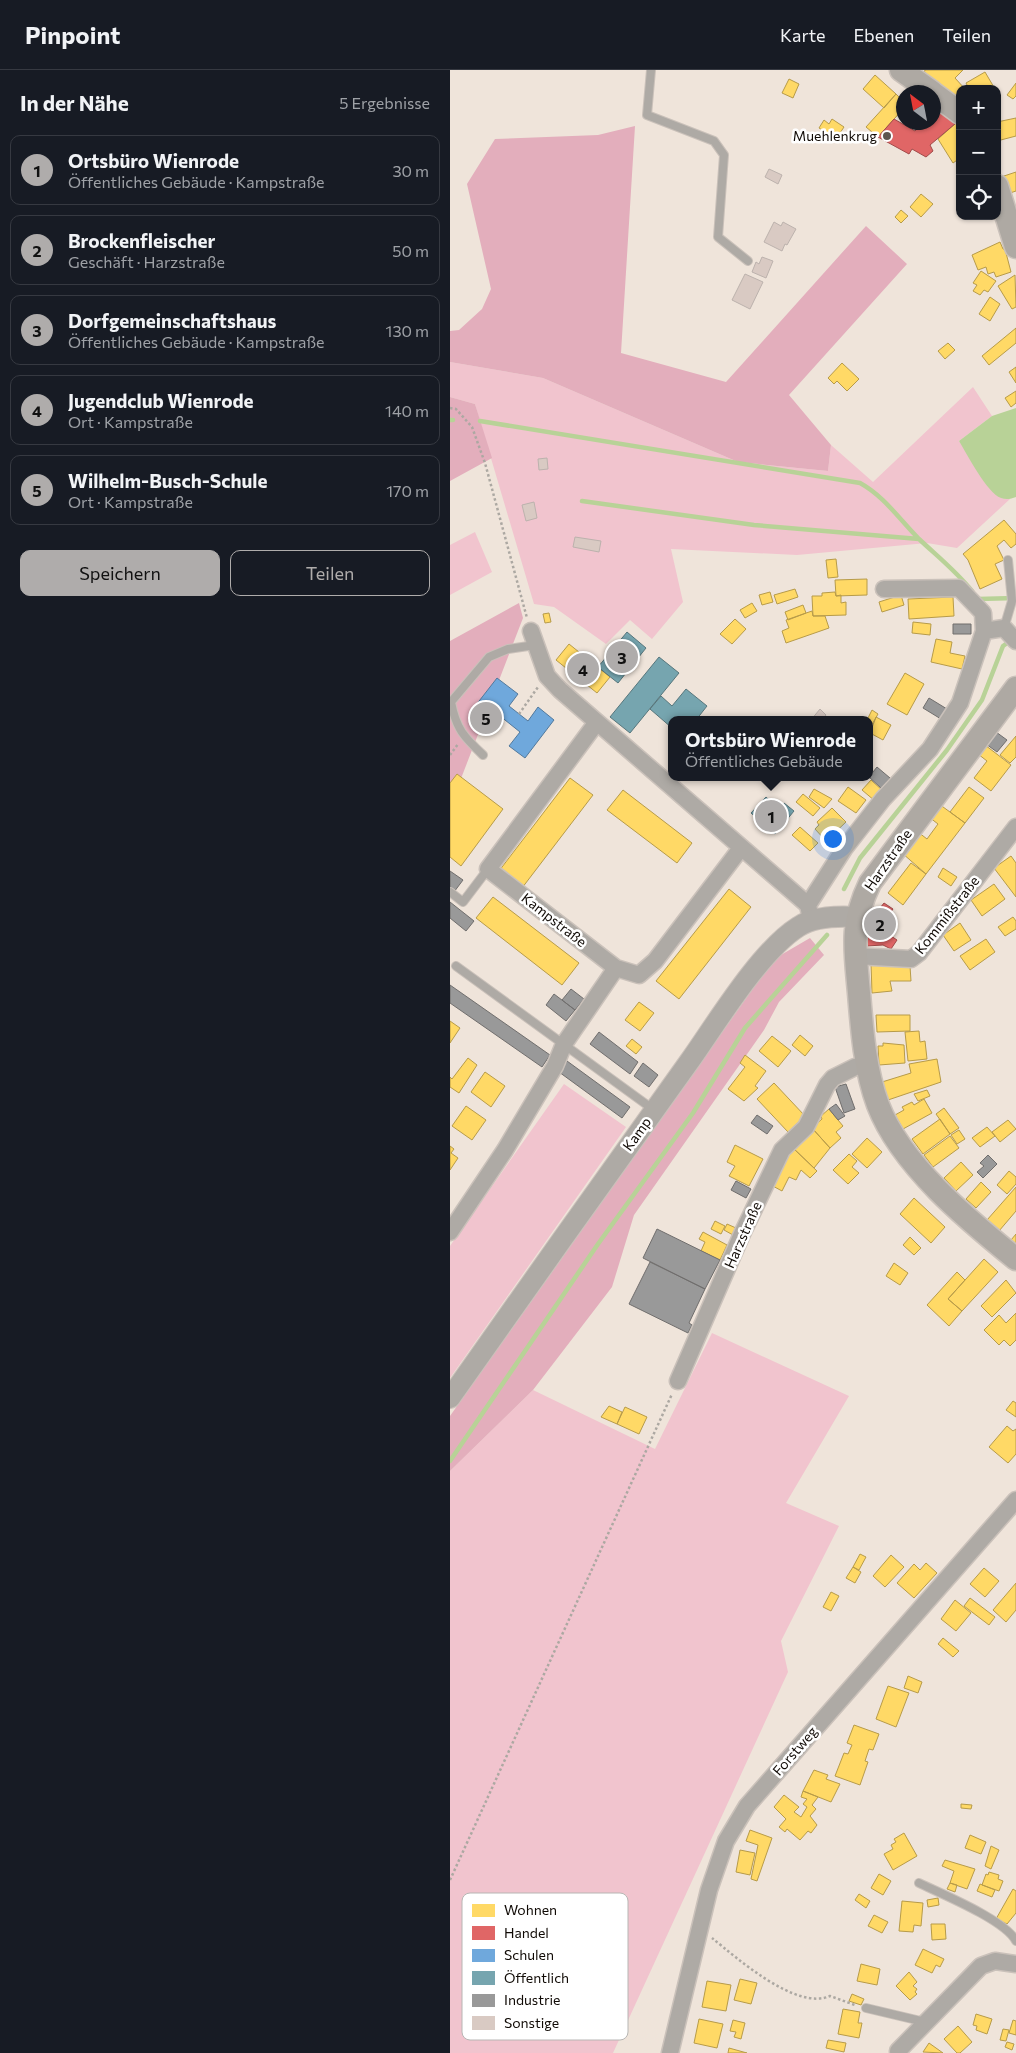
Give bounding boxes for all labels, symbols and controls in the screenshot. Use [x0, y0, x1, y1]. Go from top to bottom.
text: Pinpoint [25, 20, 120, 49]
text: Karte [780, 24, 825, 46]
text: Ebenen [853, 24, 914, 46]
text: Teilen [942, 24, 991, 46]
north arrow [896, 85, 941, 130]
map controls [956, 85, 1001, 220]
button: + [956, 85, 1001, 130]
text: In der Nähe [20, 90, 129, 115]
text: 5 Ergebnisse [339, 93, 430, 112]
place label: Muehlenkrug [793, 127, 877, 144]
marker: Muehlenkrug [881, 130, 893, 142]
button: − [956, 130, 1001, 175]
text: Ortsbüro Wienrode [68, 149, 239, 172]
text: 1 [33, 161, 41, 180]
text: 30 m [392, 161, 429, 180]
text: Öffentliches Gebäude · Kampstraße [68, 172, 325, 191]
button: locate [956, 175, 1001, 220]
text: Brockenfleischer [68, 229, 215, 252]
text: 2 [32, 241, 42, 260]
text: 50 m [392, 241, 429, 260]
text: Geschäft · Harzstraße [68, 252, 225, 271]
text: Dorfgemeinschaftshaus [68, 309, 276, 332]
text: 3 [32, 321, 42, 340]
text: 130 m [386, 321, 429, 340]
text: Öffentliches Gebäude · Kampstraße [68, 332, 325, 351]
text: Jugendclub Wienrode [68, 389, 254, 412]
text: 4 [32, 401, 42, 420]
text: 140 m [385, 401, 429, 420]
text: Ort · Kampstraße [68, 412, 193, 431]
text: Wilhelm-Busch-Schule [68, 469, 267, 492]
text: 5 [32, 481, 42, 500]
text: 170 m [386, 481, 429, 500]
text: Ort · Kampstraße [68, 492, 193, 511]
button: Speichern [20, 550, 220, 596]
button: Teilen [230, 550, 430, 596]
pin: 3 [606, 638, 638, 676]
pin: 4 [567, 650, 599, 688]
pin: 5 [470, 699, 502, 737]
popup [668, 716, 873, 781]
text: Ortsbüro Wienrode [685, 728, 856, 751]
text: Öffentliches Gebäude [685, 751, 843, 770]
pin: 1 [755, 797, 787, 835]
your location [820, 826, 846, 852]
street label: Harzstraße [860, 826, 915, 894]
street label: Kommißstraße [911, 872, 982, 957]
street label: Kampstraße [518, 889, 590, 950]
pin: 2 [864, 905, 896, 943]
street label: Kamp [619, 1114, 654, 1154]
street label: Harzstraße [720, 1199, 765, 1271]
street label: Forstweg [769, 1722, 821, 1779]
legend [462, 1893, 628, 2040]
text: Wohnen [504, 1901, 557, 1918]
text: Handel [504, 1924, 549, 1941]
text: Schulen [504, 1946, 554, 1963]
text: Öffentlich [504, 1969, 569, 1986]
text: Industrie [504, 1991, 561, 2008]
text: Sonstige [504, 2014, 559, 2031]

